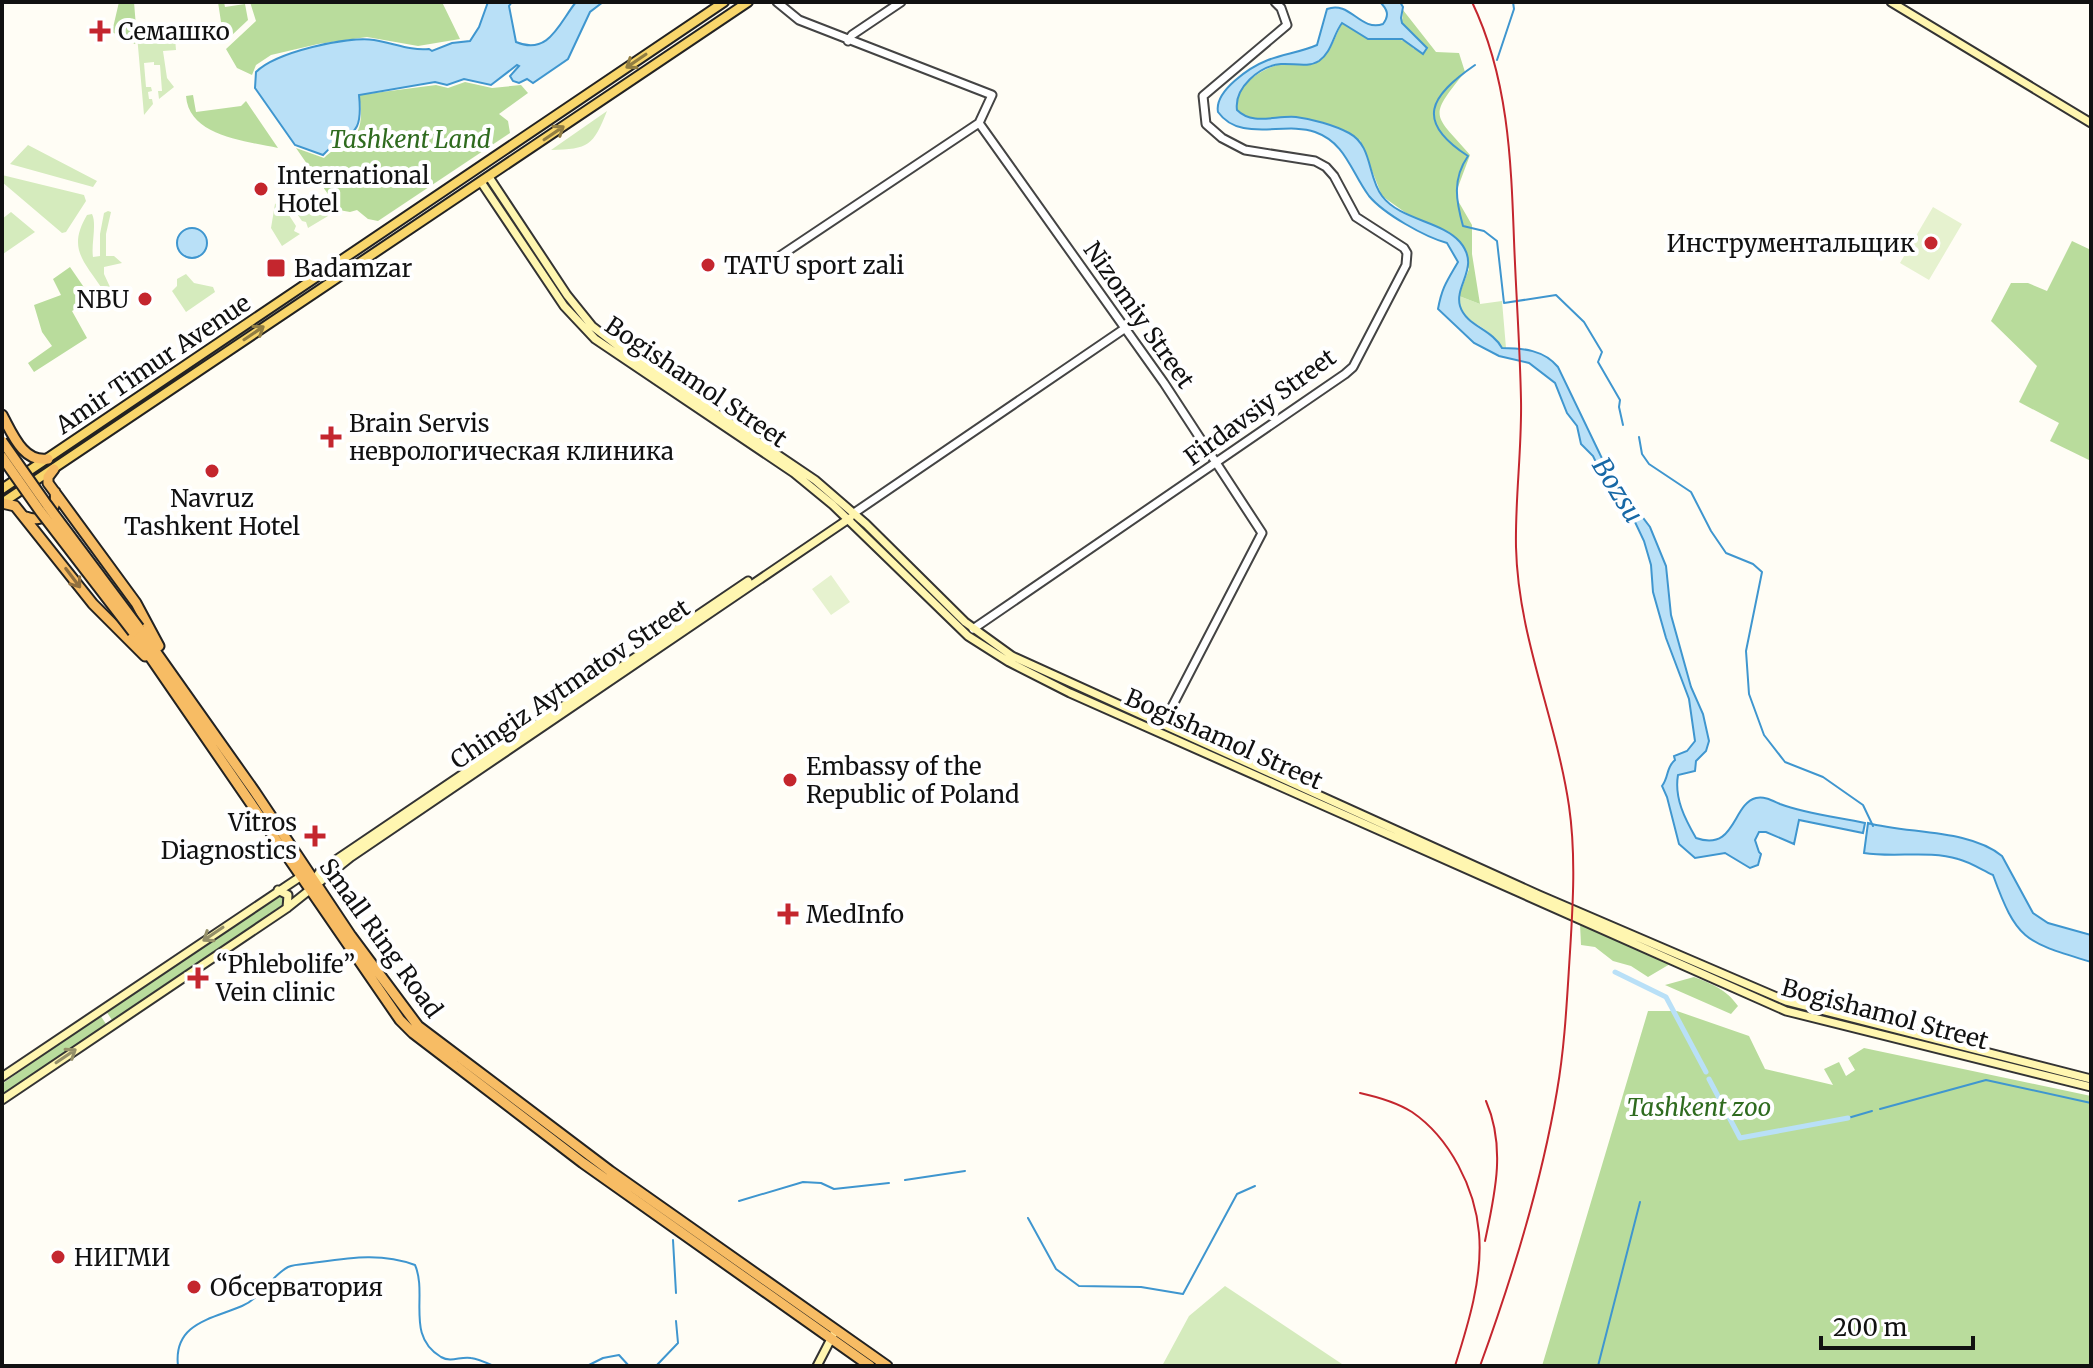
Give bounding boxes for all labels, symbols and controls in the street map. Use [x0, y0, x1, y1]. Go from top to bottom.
place label: Семашко [118, 16, 230, 47]
marker: Семашко [89, 20, 111, 42]
one-way arrow [626, 53, 648, 69]
park label: Tashkent Land [329, 124, 491, 155]
one-way arrow [542, 125, 564, 142]
place label: International Hotel [277, 160, 430, 219]
marker: International Hotel [252, 180, 270, 198]
place label: Инструментальщик [1667, 228, 1915, 259]
marker: Инструментальщик [1922, 234, 1940, 252]
street label: Nizomiy Street [1077, 235, 1202, 395]
place label: TATU sport zali [724, 250, 904, 281]
place label: Badamzar [294, 253, 412, 284]
marker: TATU sport zali [699, 256, 717, 274]
marker: Badamzar [265, 257, 287, 279]
place label: NBU [77, 284, 129, 315]
street label: Amir Timur Avenue [49, 287, 256, 441]
marker: NBU [136, 290, 154, 308]
street label: Bogishamol Street [599, 310, 793, 455]
one-way arrow [243, 325, 265, 342]
street label: Firdavsiy Street [1178, 341, 1342, 472]
place label: Brain Servis неврологическая клиника [349, 408, 674, 467]
marker: Brain Servis неврологическая клиника [320, 426, 342, 448]
water label: Bozsu [1585, 451, 1651, 529]
marker: Navruz Tashkent Hotel [203, 462, 221, 480]
place label: Navruz Tashkent Hotel [124, 483, 300, 542]
one-way arrow [65, 567, 82, 588]
street label: Chingiz Aytmatov Street [444, 592, 696, 776]
street label: Bogishamol Street [1120, 682, 1328, 797]
place label: Embassy of the Republic of Poland [806, 751, 1020, 810]
marker: Embassy of the Republic of Poland [781, 771, 799, 789]
place label: Vitros Diagnostics [161, 807, 297, 866]
marker: Vitros Diagnostics [304, 825, 326, 847]
street label: Small Ring Road [313, 852, 449, 1024]
place label: MedInfo [806, 899, 904, 930]
marker: MedInfo [777, 903, 799, 925]
one-way arrow [203, 926, 225, 942]
place label: “Phlebolife” Vein clinic [215, 949, 355, 1008]
marker: “Phlebolife” Vein clinic [187, 967, 209, 989]
street label: Bogishamol Street [1778, 971, 1992, 1057]
one-way arrow [55, 1048, 77, 1064]
park label: Tashkent zoo [1627, 1092, 1771, 1123]
place label: НИГМИ [74, 1242, 171, 1273]
marker: НИГМИ [49, 1248, 67, 1266]
place label: Обсерватория [210, 1272, 383, 1303]
marker: Обсерватория [185, 1278, 203, 1296]
scale bar [1821, 1300, 1973, 1350]
text: 200 m [1833, 1312, 1908, 1343]

